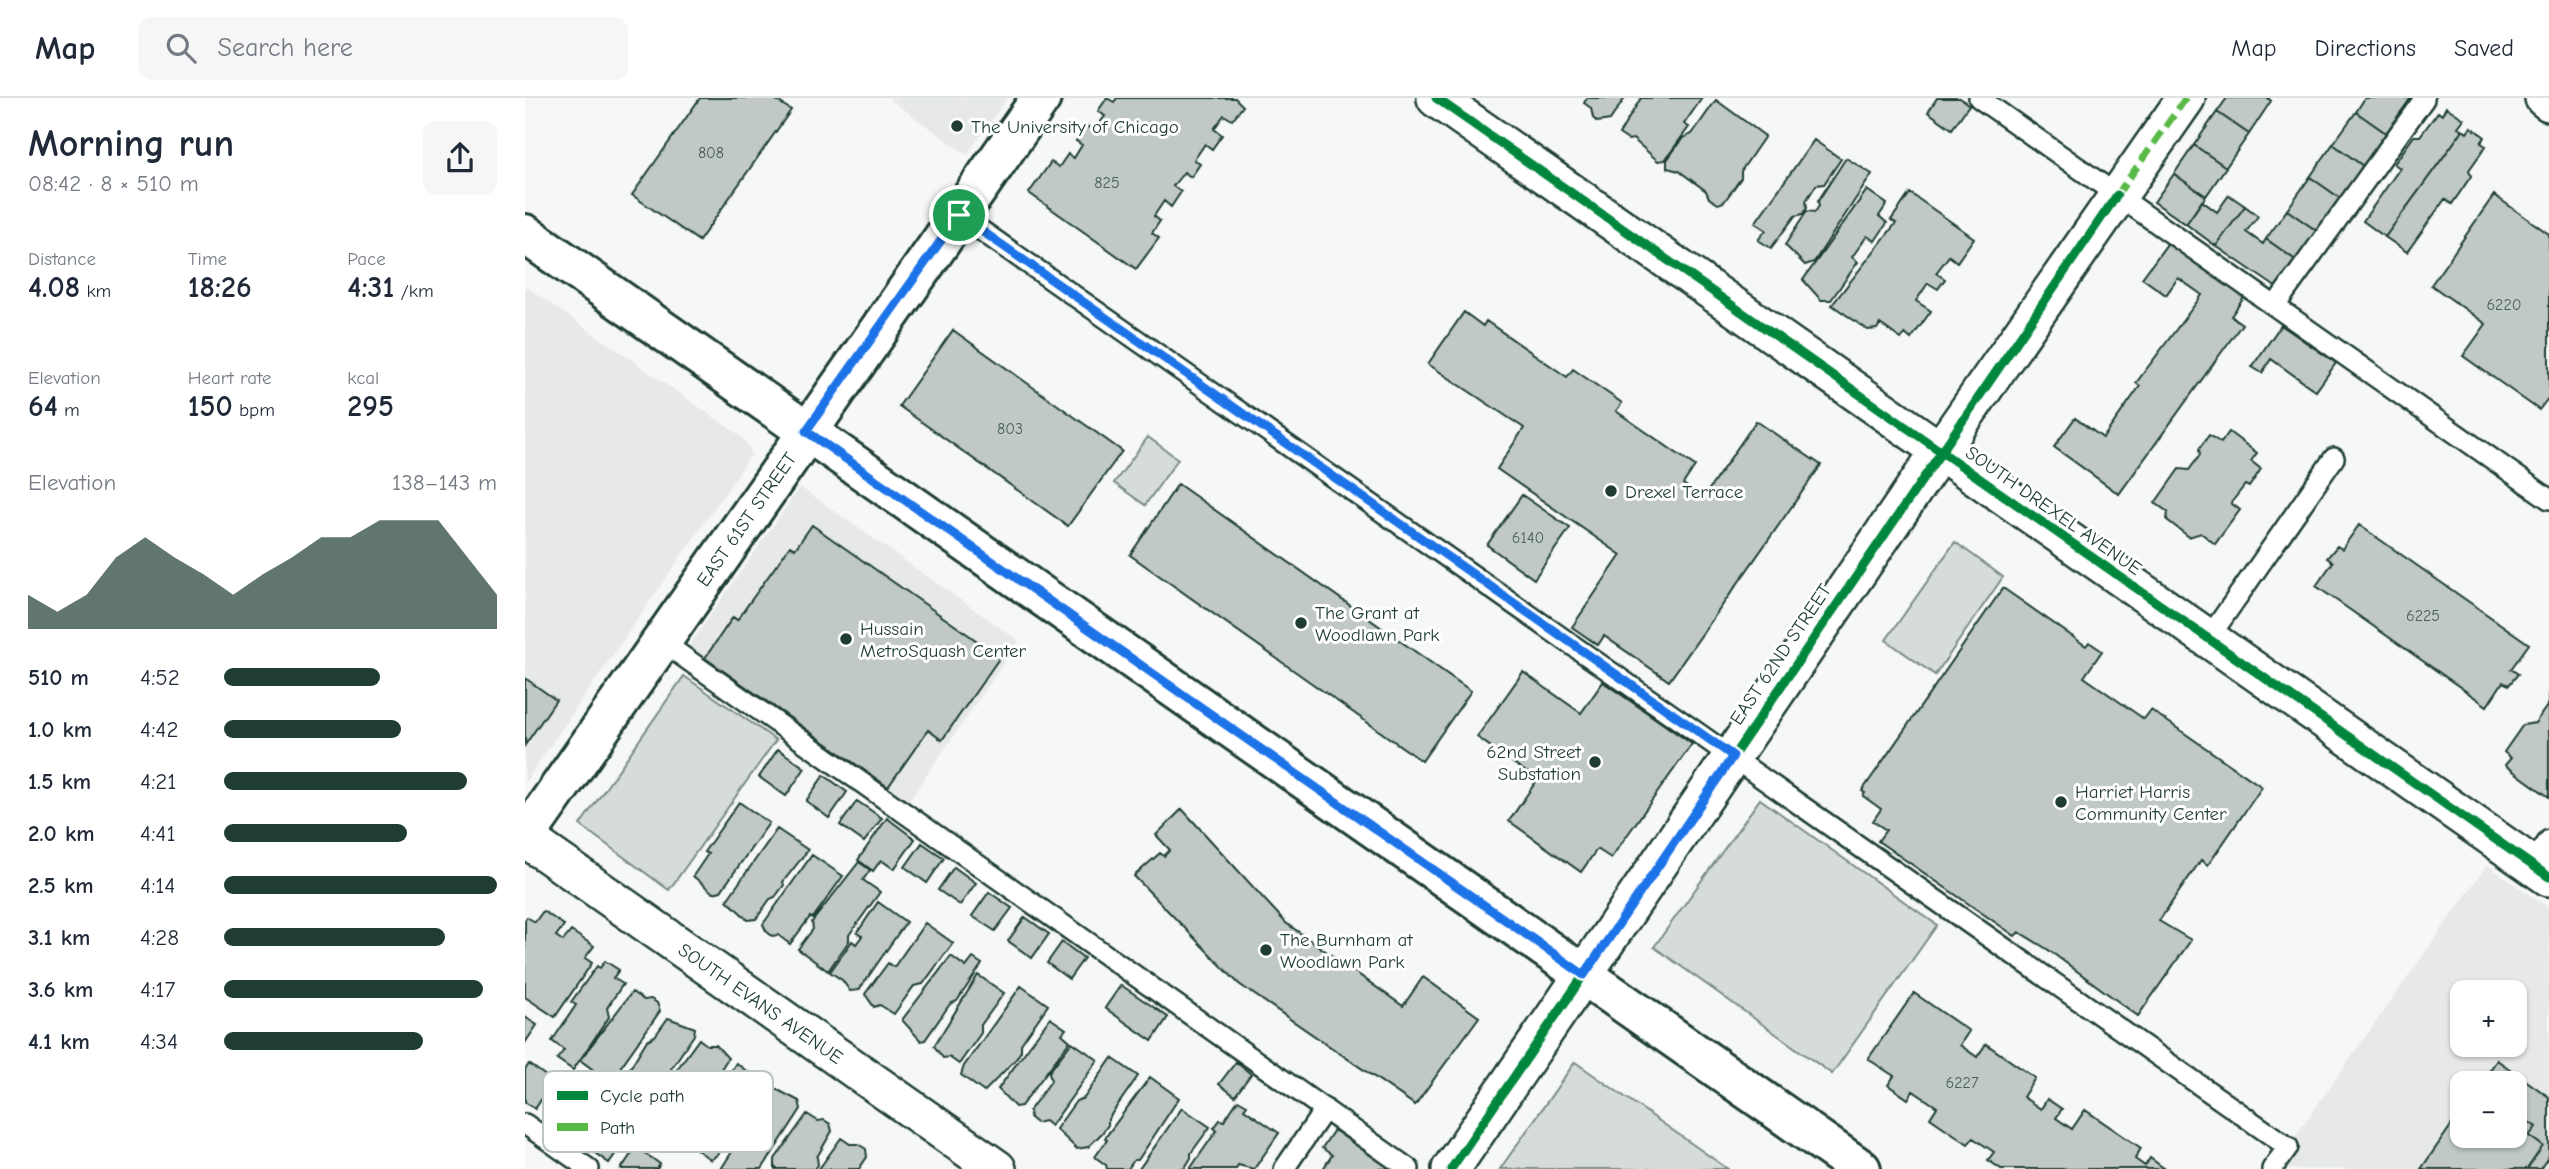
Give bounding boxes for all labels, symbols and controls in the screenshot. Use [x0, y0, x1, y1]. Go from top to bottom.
search box [138, 17, 628, 80]
text: Map [35, 29, 96, 67]
icon: search [162, 29, 200, 67]
text: Search here [218, 33, 353, 63]
text: Map [2231, 34, 2277, 62]
text: Directions [2315, 34, 2416, 62]
text: Saved [2454, 34, 2514, 62]
place label: The University of Chicago [971, 116, 1179, 138]
marker: The University of Chicago [949, 118, 965, 134]
button: share [423, 121, 497, 195]
text: Morning run [28, 122, 234, 166]
house number: 808 [698, 144, 724, 162]
text: 08:42 · 8 × 510 m [28, 170, 199, 197]
house number: 825 [1094, 174, 1120, 192]
pin [929, 185, 989, 245]
icon: arrive [940, 196, 978, 234]
text: Distance [28, 248, 96, 270]
text: Time [188, 248, 227, 270]
text: Pace [347, 248, 386, 270]
text: 4.08 [28, 270, 80, 305]
text: 18:26 [188, 270, 252, 305]
text: 4:31 [347, 270, 394, 305]
text: km [80, 280, 111, 302]
text: /km [394, 280, 434, 302]
house number: 6220 [2486, 296, 2522, 314]
text: Elevation [28, 367, 101, 389]
text: Heart rate [188, 367, 271, 389]
text: kcal [347, 367, 379, 389]
text: 64 [28, 389, 58, 424]
text: 150 [188, 389, 233, 424]
text: 295 [347, 389, 394, 424]
text: m [58, 399, 80, 421]
text: bpm [233, 399, 275, 421]
house number: 803 [997, 420, 1023, 438]
street label: SOUTH DREXEL AVENUE [1961, 442, 2146, 580]
street label: EAST 61ST STREET [692, 448, 801, 591]
text: Elevation [28, 469, 116, 496]
text: 138–143 m [392, 469, 497, 496]
place label: Drexel Terrace [1625, 481, 1743, 503]
marker: Drexel Terrace [1603, 483, 1619, 499]
house number: 6140 [1512, 529, 1544, 547]
street label: EAST 62ND STREET [1726, 580, 1836, 729]
place label: The Grant at Woodlawn Park [1315, 602, 1440, 646]
house number: 6225 [2406, 607, 2440, 625]
marker: The Grant at Woodlawn Park [1293, 615, 1309, 631]
place label: Hussain MetroSquash Center [860, 618, 1026, 662]
marker: Hussain MetroSquash Center [838, 631, 854, 647]
text: 510 m [28, 664, 89, 691]
text: 4:52 [140, 664, 180, 691]
text: 1.0 km [28, 716, 92, 743]
text: 4:42 [140, 716, 178, 743]
place label: 62nd Street Substation [1486, 741, 1582, 785]
marker: 62nd Street Substation [1587, 754, 1603, 770]
text: 1.5 km [28, 768, 91, 795]
text: 4:21 [140, 768, 176, 795]
place label: Harriet Harris Community Center [2075, 781, 2227, 825]
marker: Harriet Harris Community Center [2053, 794, 2069, 810]
text: 2.0 km [28, 820, 94, 847]
text: 4:41 [140, 820, 176, 847]
text: 2.5 km [28, 872, 94, 899]
text: 4:14 [140, 872, 176, 899]
text: 3.1 km [28, 924, 90, 951]
text: 4:28 [140, 924, 179, 951]
place label: The Burnham at Woodlawn Park [1280, 929, 1413, 973]
street label: SOUTH EVANS AVENUE [674, 939, 847, 1069]
marker: The Burnham at Woodlawn Park [1258, 942, 1274, 958]
text: 3.6 km [28, 976, 93, 1003]
text: 4:17 [140, 976, 175, 1003]
map controls [2450, 980, 2527, 1148]
button: + [2450, 980, 2527, 1057]
text: 4.1 km [28, 1028, 90, 1055]
text: 4:34 [140, 1028, 178, 1055]
legend [543, 1071, 773, 1152]
button: − [2450, 1071, 2527, 1148]
house number: 6227 [1946, 1074, 1979, 1092]
text: Cycle path [600, 1085, 685, 1107]
text: Path [600, 1117, 635, 1139]

